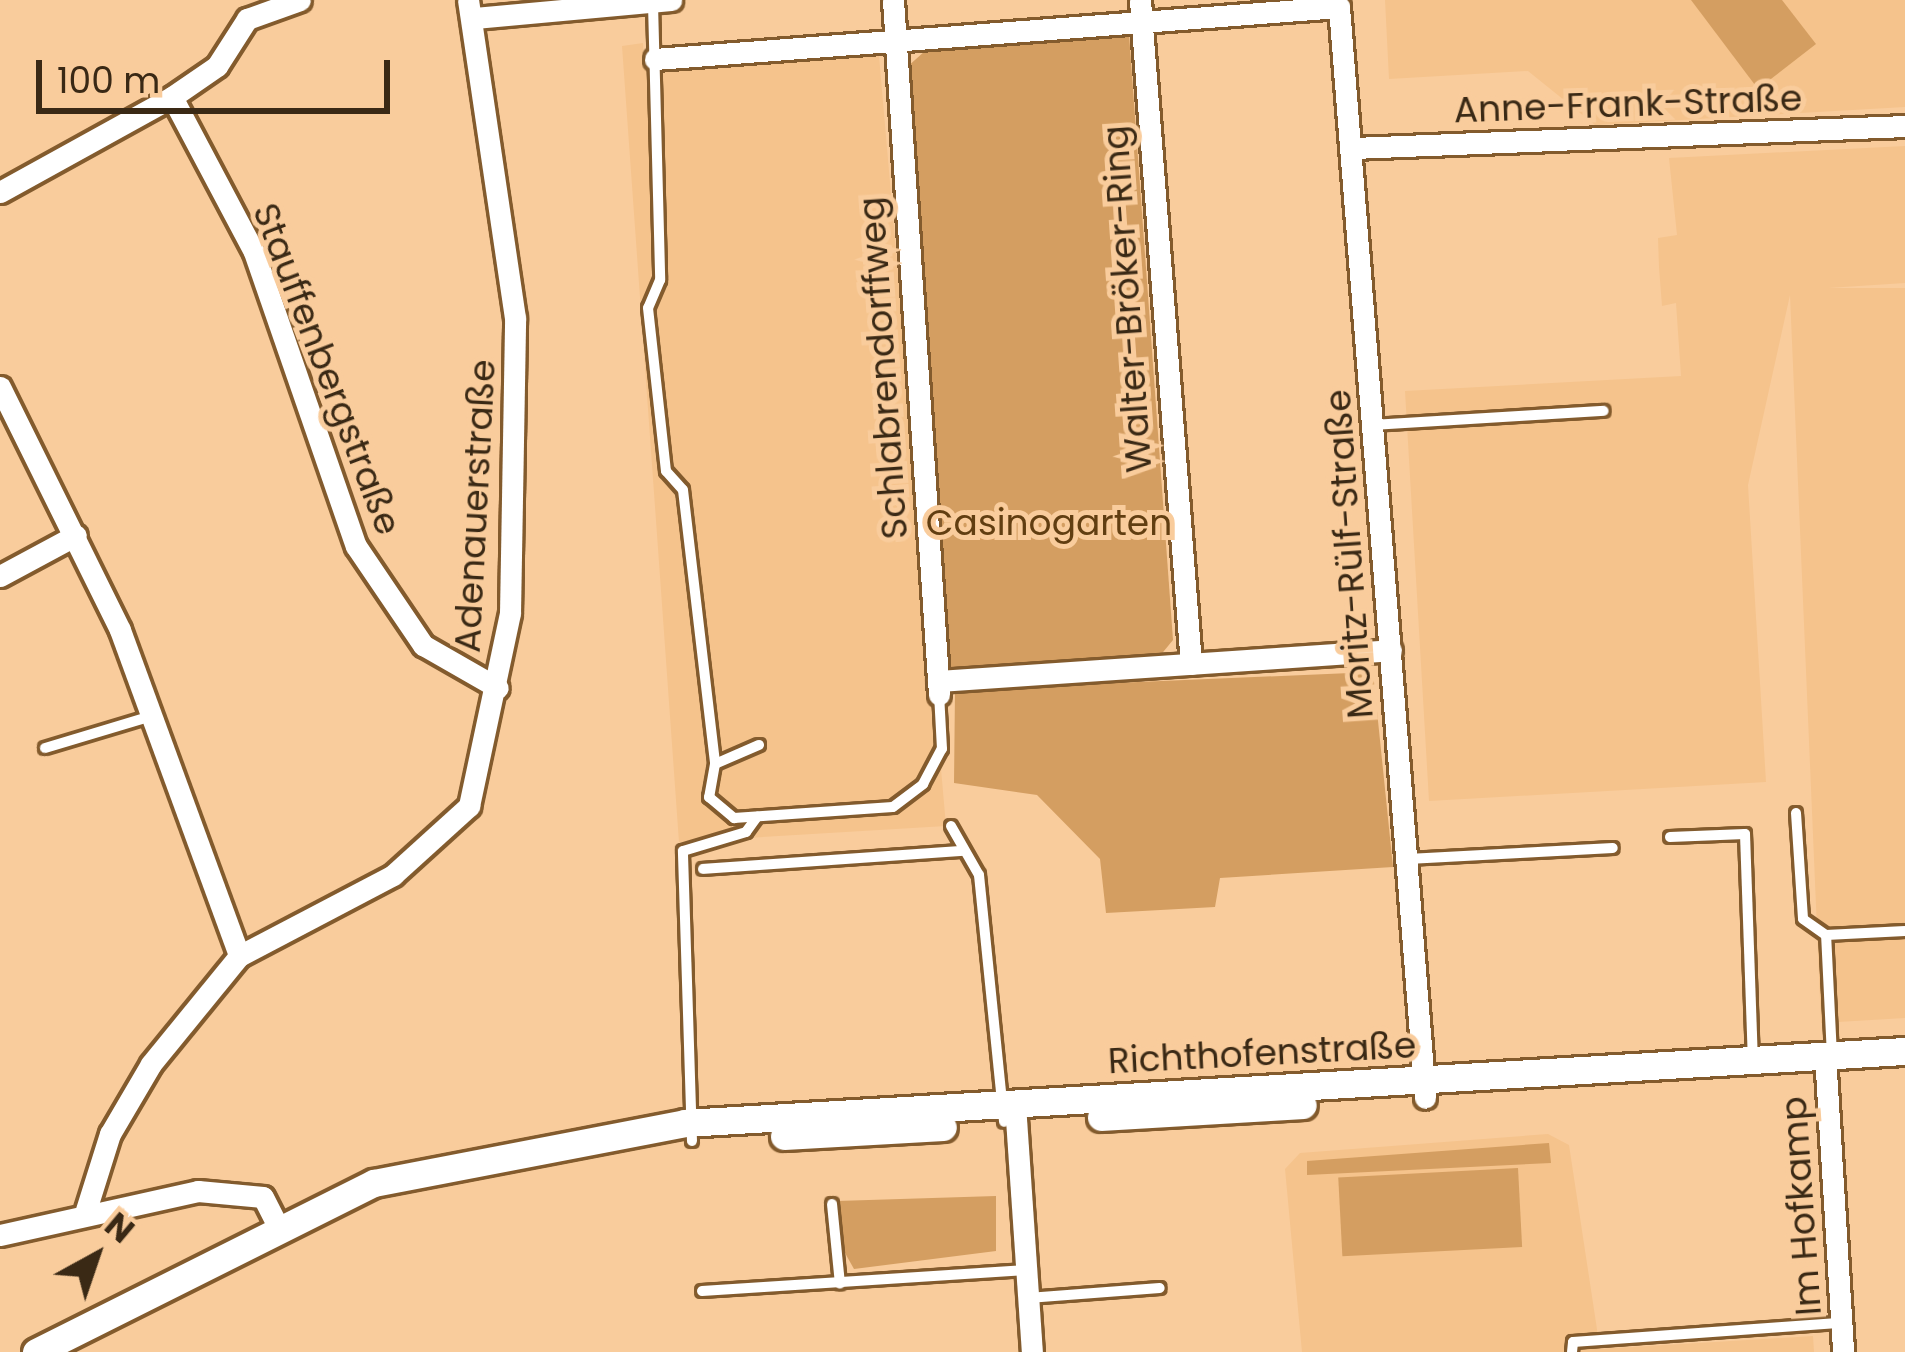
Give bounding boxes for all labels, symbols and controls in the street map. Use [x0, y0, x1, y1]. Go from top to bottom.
scale bar [42, 36, 396, 110]
text: 100 m [57, 55, 160, 106]
street label: Anne-Frank-Straße [1453, 76, 1803, 132]
street label: Walter-Bröker-Ring [1093, 124, 1161, 474]
street label: Schlabrendorffweg [849, 195, 917, 541]
street label: Stauffenbergstraße [244, 197, 410, 541]
street label: Adenauerstraße [446, 358, 504, 654]
street label: Moritz-Rülf-Straße [1316, 388, 1382, 720]
park label: Casinogarten [926, 501, 1172, 545]
street label: Richthofenstraße [1107, 1023, 1417, 1083]
street label: Im Hofkamp [1772, 1095, 1830, 1317]
north arrow [36, 1196, 156, 1316]
text: N [95, 1202, 144, 1254]

